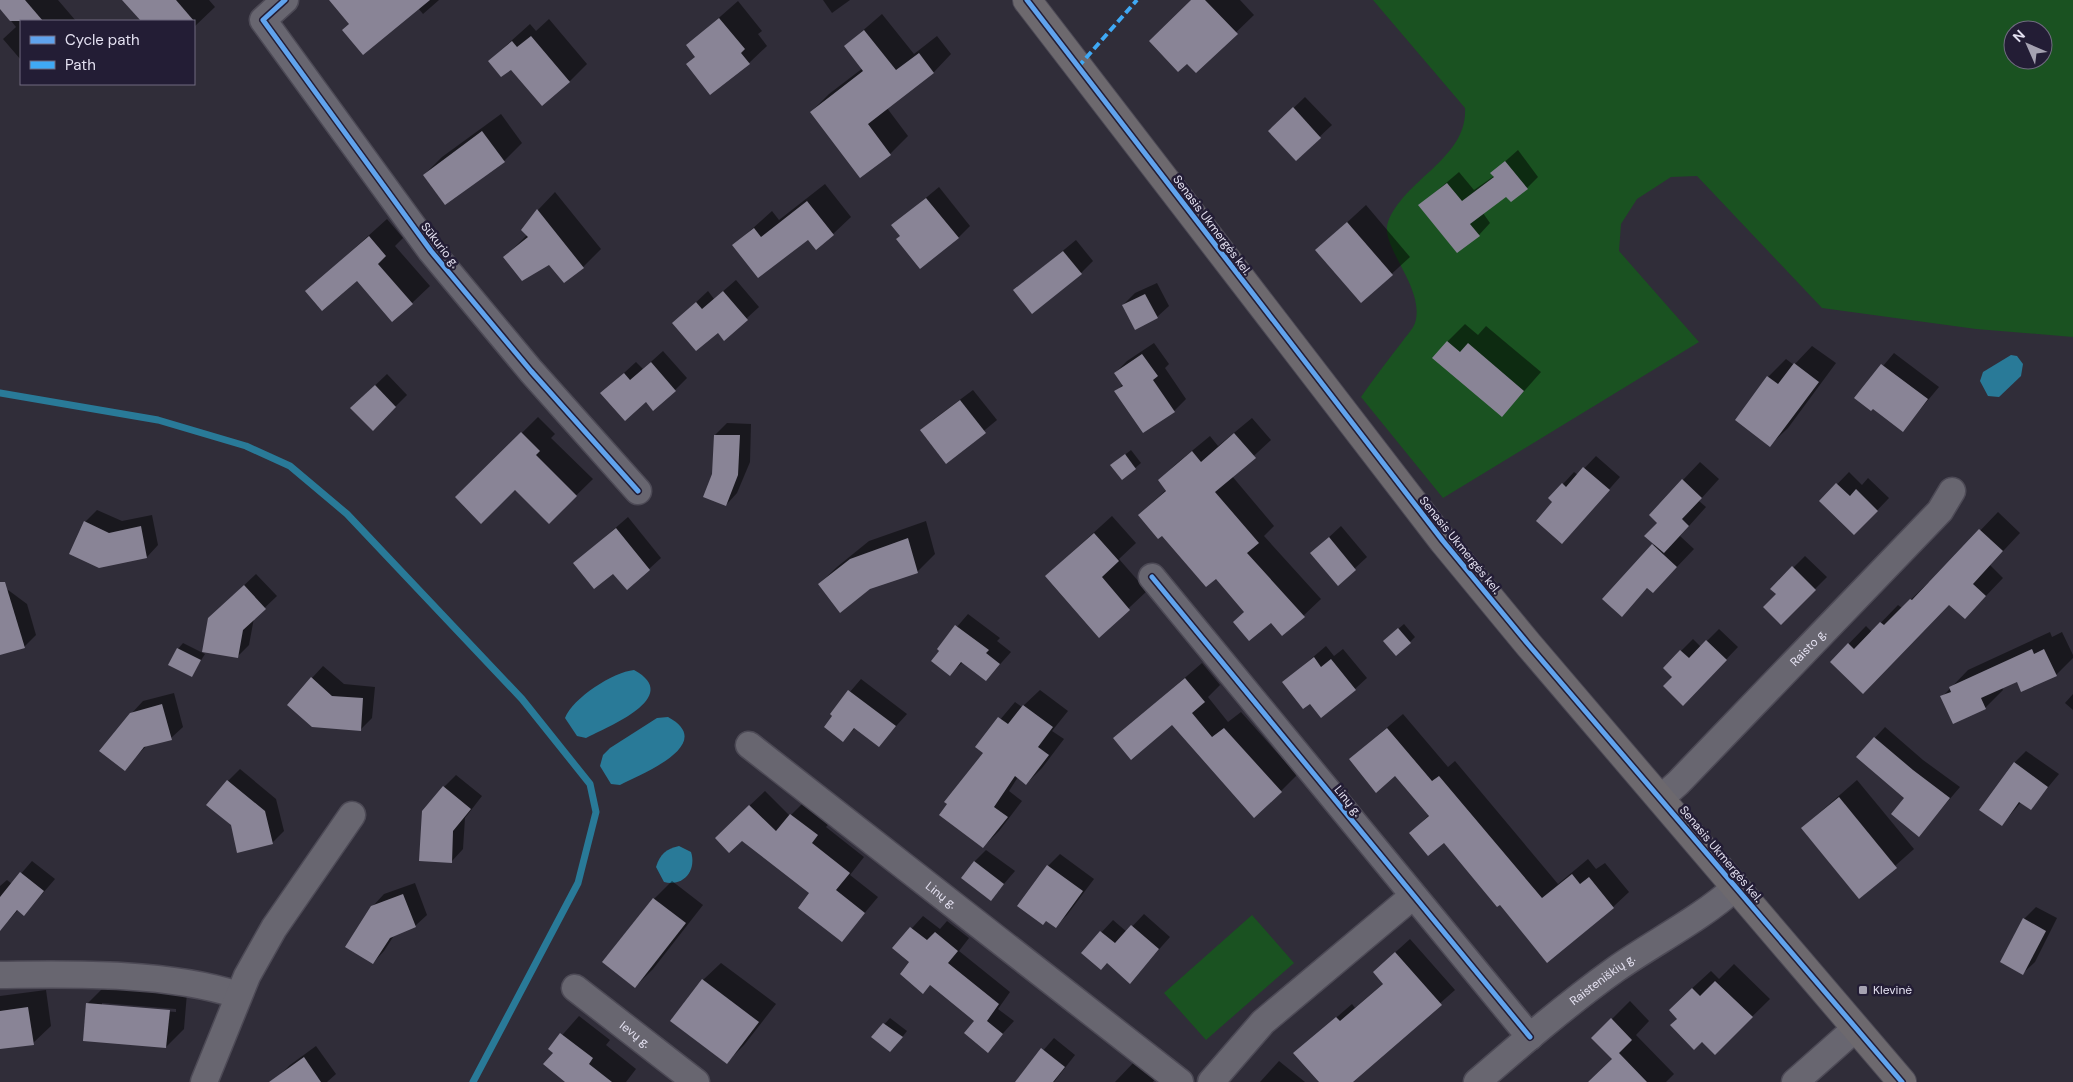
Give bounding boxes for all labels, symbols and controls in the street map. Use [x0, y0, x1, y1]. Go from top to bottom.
legend [20, 20, 195, 85]
north arrow [2003, 20, 2053, 70]
text: N [2009, 26, 2029, 46]
text: Cycle path [65, 30, 140, 50]
text: Path [65, 55, 96, 75]
street label: Senasis Ukmergės kel. [1169, 172, 1255, 278]
street label: Sūkurio g. [417, 219, 463, 271]
street label: Senasis Ukmergės kel. [1416, 493, 1504, 597]
street label: Raisto g. [1787, 625, 1830, 670]
street label: Linų g. [1331, 782, 1365, 820]
street label: Senasis Ukmergės kel. [1676, 803, 1766, 905]
street label: Linų g. [922, 878, 960, 912]
street label: Raisteniškių g. [1566, 950, 1638, 1009]
place label: Klevinė [1873, 982, 1912, 998]
marker: Klevinė [1857, 984, 1869, 996]
street label: Ievų g. [616, 1018, 654, 1052]

